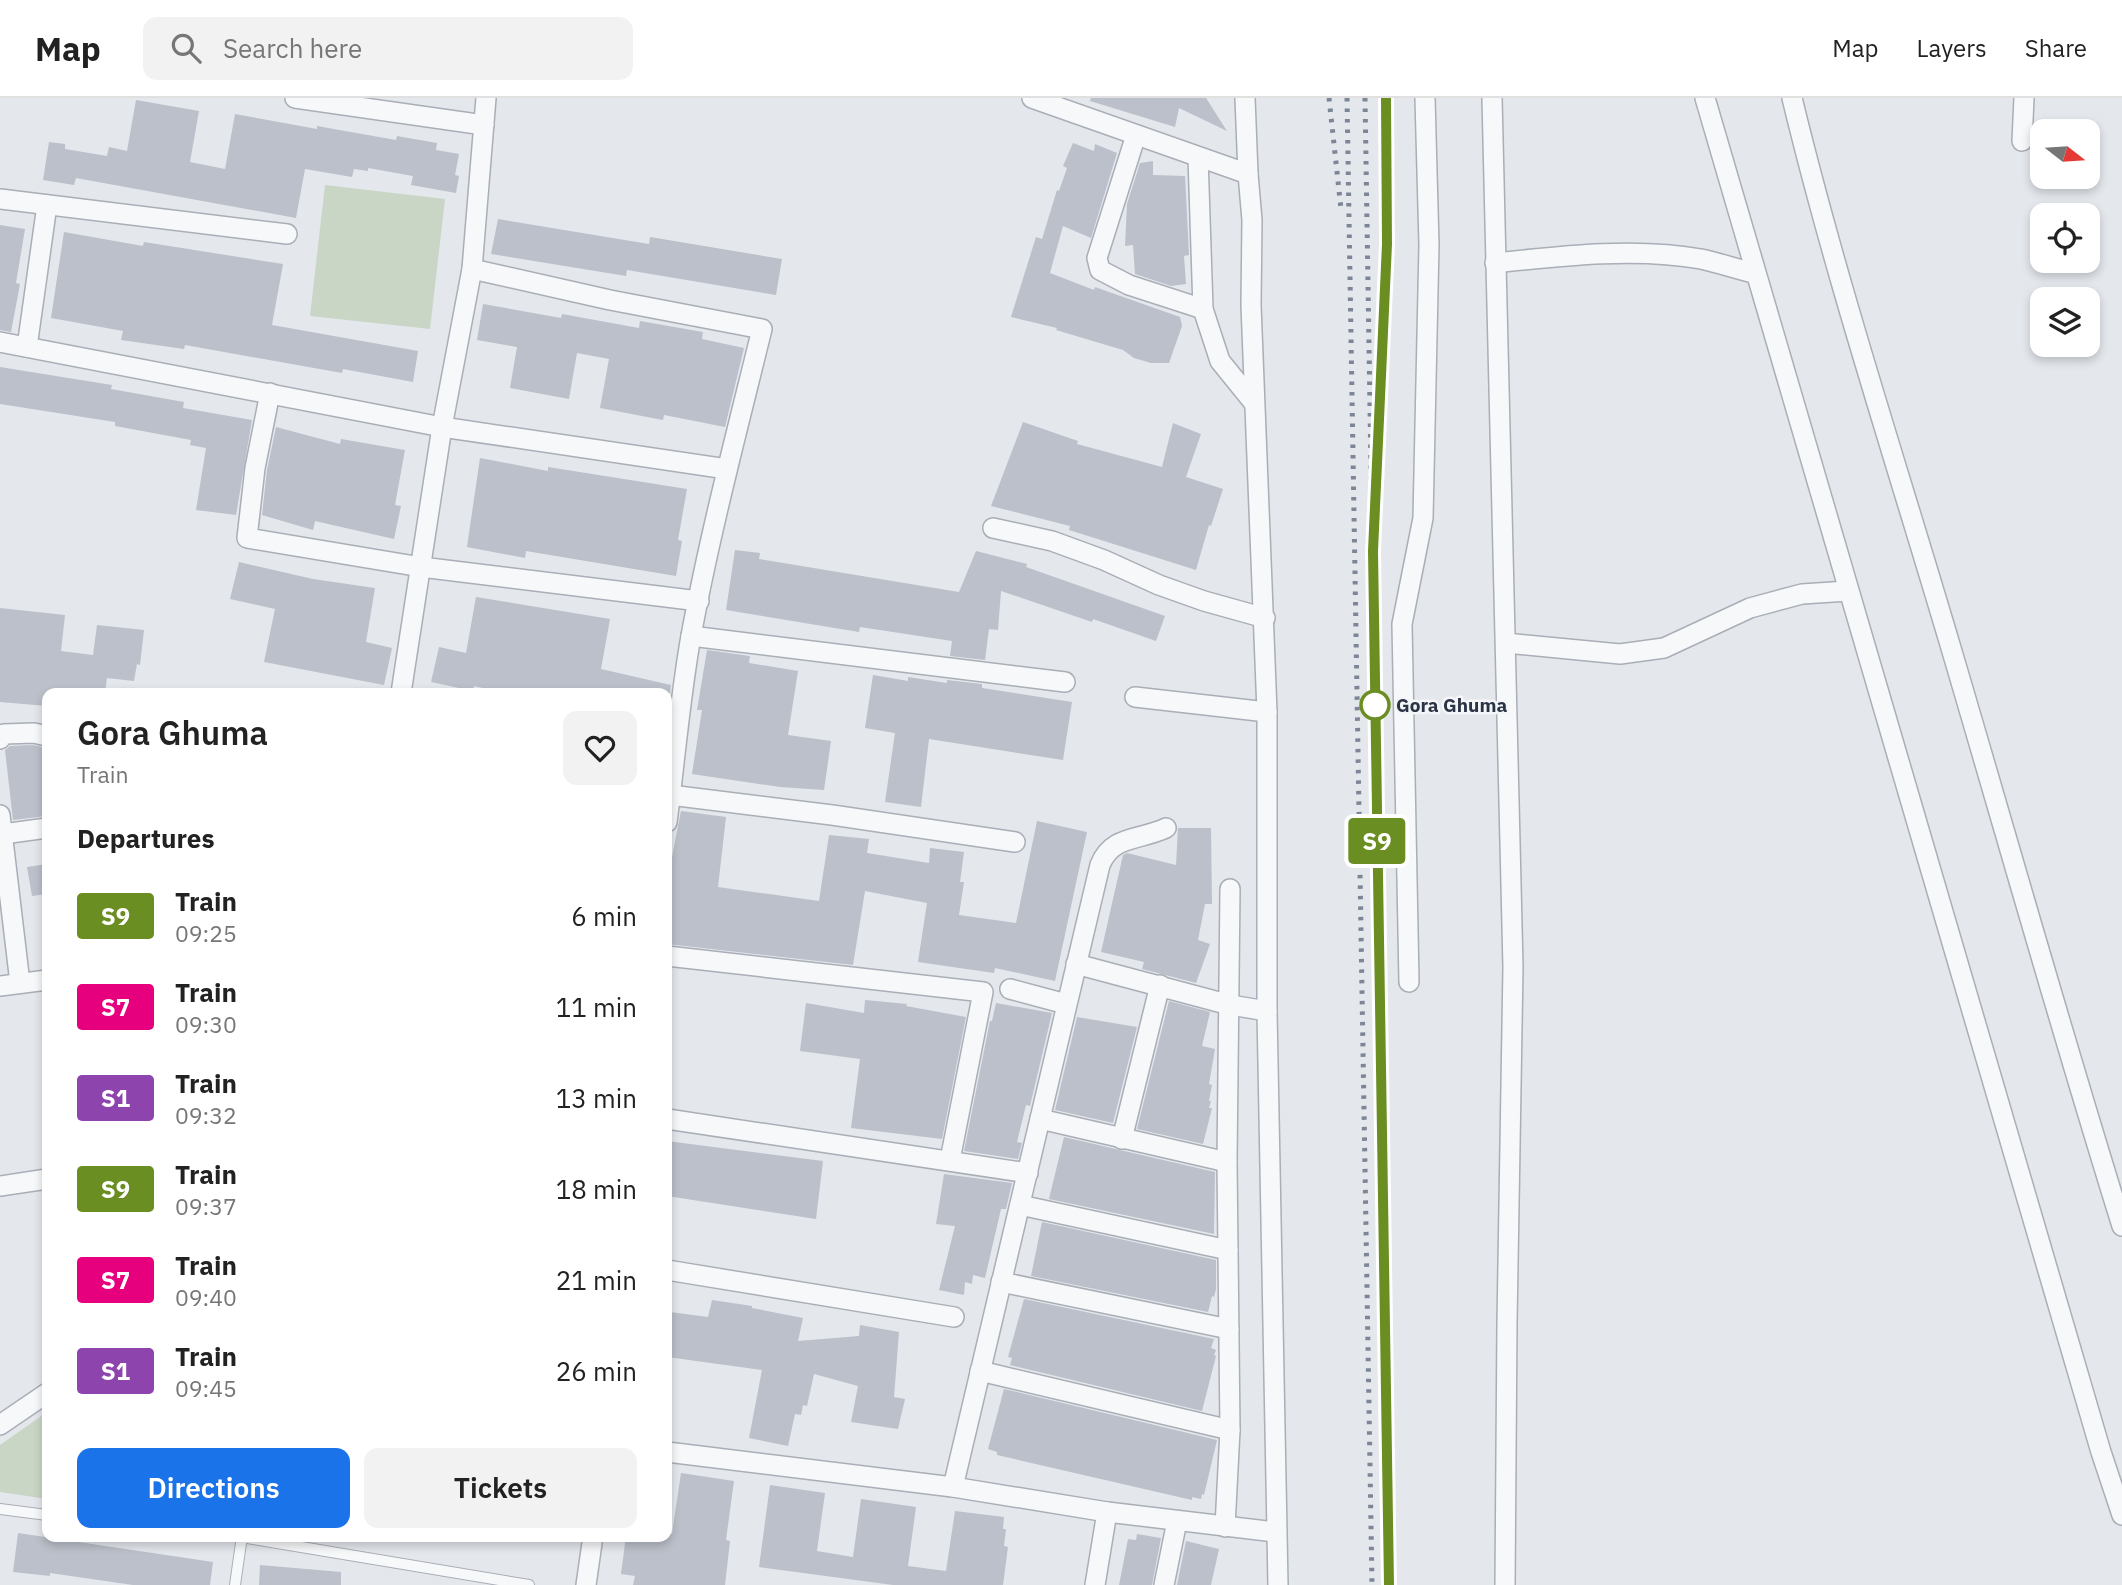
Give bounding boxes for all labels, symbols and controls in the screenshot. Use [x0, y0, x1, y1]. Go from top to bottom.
search box [143, 17, 633, 80]
text: Map [35, 27, 101, 70]
icon: search [167, 29, 205, 67]
text: Search here [223, 31, 362, 65]
text: Map [1832, 32, 1879, 64]
text: Layers [1917, 32, 1987, 64]
text: Share [2025, 32, 2087, 64]
north arrow [2030, 119, 2100, 189]
map controls [2030, 119, 2100, 357]
button: locate [2030, 203, 2100, 273]
button: layers [2030, 287, 2100, 357]
marker: Gora Ghuma [1360, 690, 1390, 720]
place label: Gora Ghuma [1396, 693, 1507, 717]
text: Gora Ghuma [77, 711, 268, 754]
button: heart [563, 711, 637, 785]
text: Train [77, 759, 129, 789]
line badge: S9 [1346, 818, 1408, 864]
text: Departures [77, 821, 215, 855]
text: S9 [1362, 825, 1392, 857]
text: Train [175, 884, 237, 918]
text: 6 min [571, 899, 637, 933]
text: S9 [101, 900, 130, 932]
text: 09:25 [175, 918, 237, 948]
text: Train [175, 975, 237, 1009]
text: 11 min [556, 990, 637, 1024]
text: S7 [101, 991, 130, 1023]
text: 09:30 [175, 1009, 237, 1039]
text: Train [175, 1066, 237, 1100]
text: 13 min [556, 1081, 637, 1115]
text: S1 [101, 1082, 130, 1114]
text: 09:32 [175, 1100, 237, 1130]
text: Train [175, 1157, 237, 1191]
text: 18 min [556, 1172, 637, 1206]
text: S9 [101, 1173, 130, 1205]
text: 09:37 [175, 1191, 237, 1221]
text: Train [175, 1248, 237, 1282]
text: 21 min [556, 1263, 637, 1297]
text: S7 [101, 1264, 130, 1296]
text: 09:40 [175, 1282, 237, 1312]
text: Train [175, 1339, 237, 1373]
text: 26 min [556, 1354, 637, 1388]
text: S1 [101, 1355, 130, 1387]
text: 09:45 [175, 1373, 237, 1403]
button: Directions [77, 1448, 350, 1528]
button: Tickets [364, 1448, 637, 1528]

